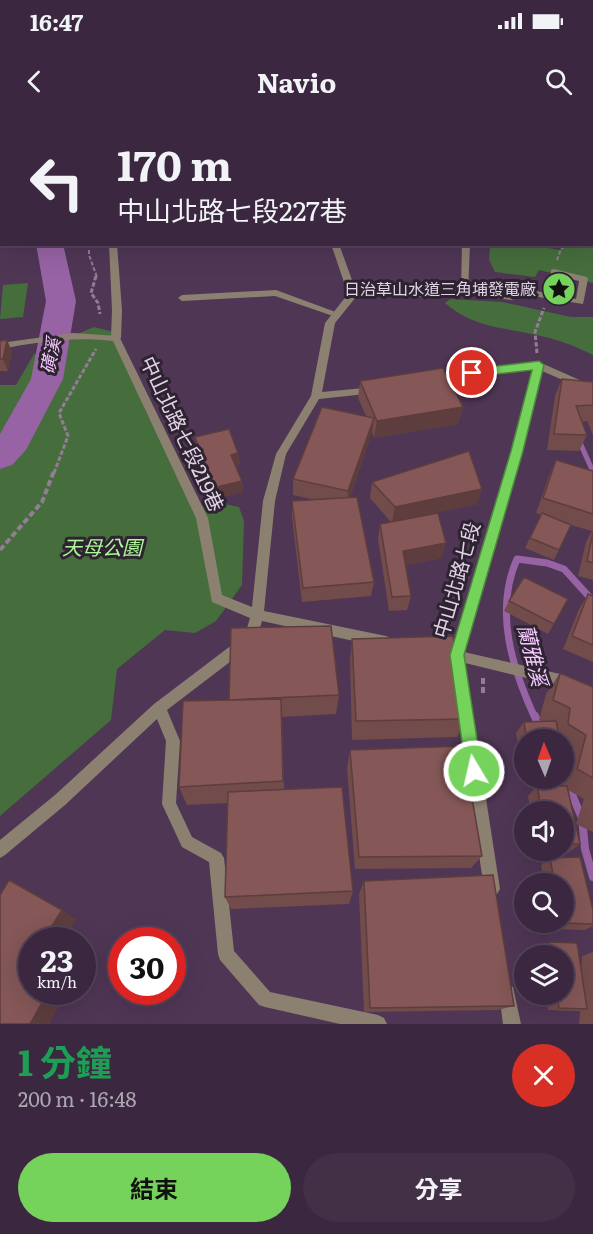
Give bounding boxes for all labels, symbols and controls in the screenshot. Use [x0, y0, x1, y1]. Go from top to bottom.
text: 16:47 [30, 5, 83, 38]
text: Navio [257, 61, 336, 101]
icon: back [18, 65, 51, 98]
icon: search [542, 65, 575, 98]
text: 170 m [117, 132, 232, 194]
icon: left [18, 144, 96, 222]
text: 中山北路七段227巷 [117, 189, 347, 229]
place icon: 日治草山水道三角埔發電廠 [541, 271, 577, 307]
place label: 日治草山水道三角埔發電廠 [344, 276, 536, 300]
water label: 磺溪 [33, 333, 67, 376]
pin [446, 347, 497, 398]
street label: 中山北路七段219巷 [135, 350, 233, 516]
icon: arrive [455, 356, 488, 389]
street label: 中山北路七段 [424, 518, 486, 641]
park label: 天母公園 [62, 531, 145, 561]
water label: 蘭雅溪 [512, 620, 558, 692]
north arrow [514, 729, 574, 789]
map controls [514, 729, 574, 1005]
position arrow [442, 739, 506, 803]
button: sound [514, 801, 574, 861]
button: search [514, 873, 574, 933]
speed limit sign: 30 [108, 927, 186, 1005]
text: 23 [41, 937, 73, 981]
button: layers [514, 945, 574, 1005]
text: km/h [37, 970, 77, 993]
text: 1 分鐘 [18, 1034, 112, 1087]
button: close [512, 1044, 575, 1107]
text: 200 m · 16:48 [18, 1083, 137, 1113]
button: 結束 [18, 1153, 291, 1222]
button: 分享 [303, 1153, 575, 1222]

